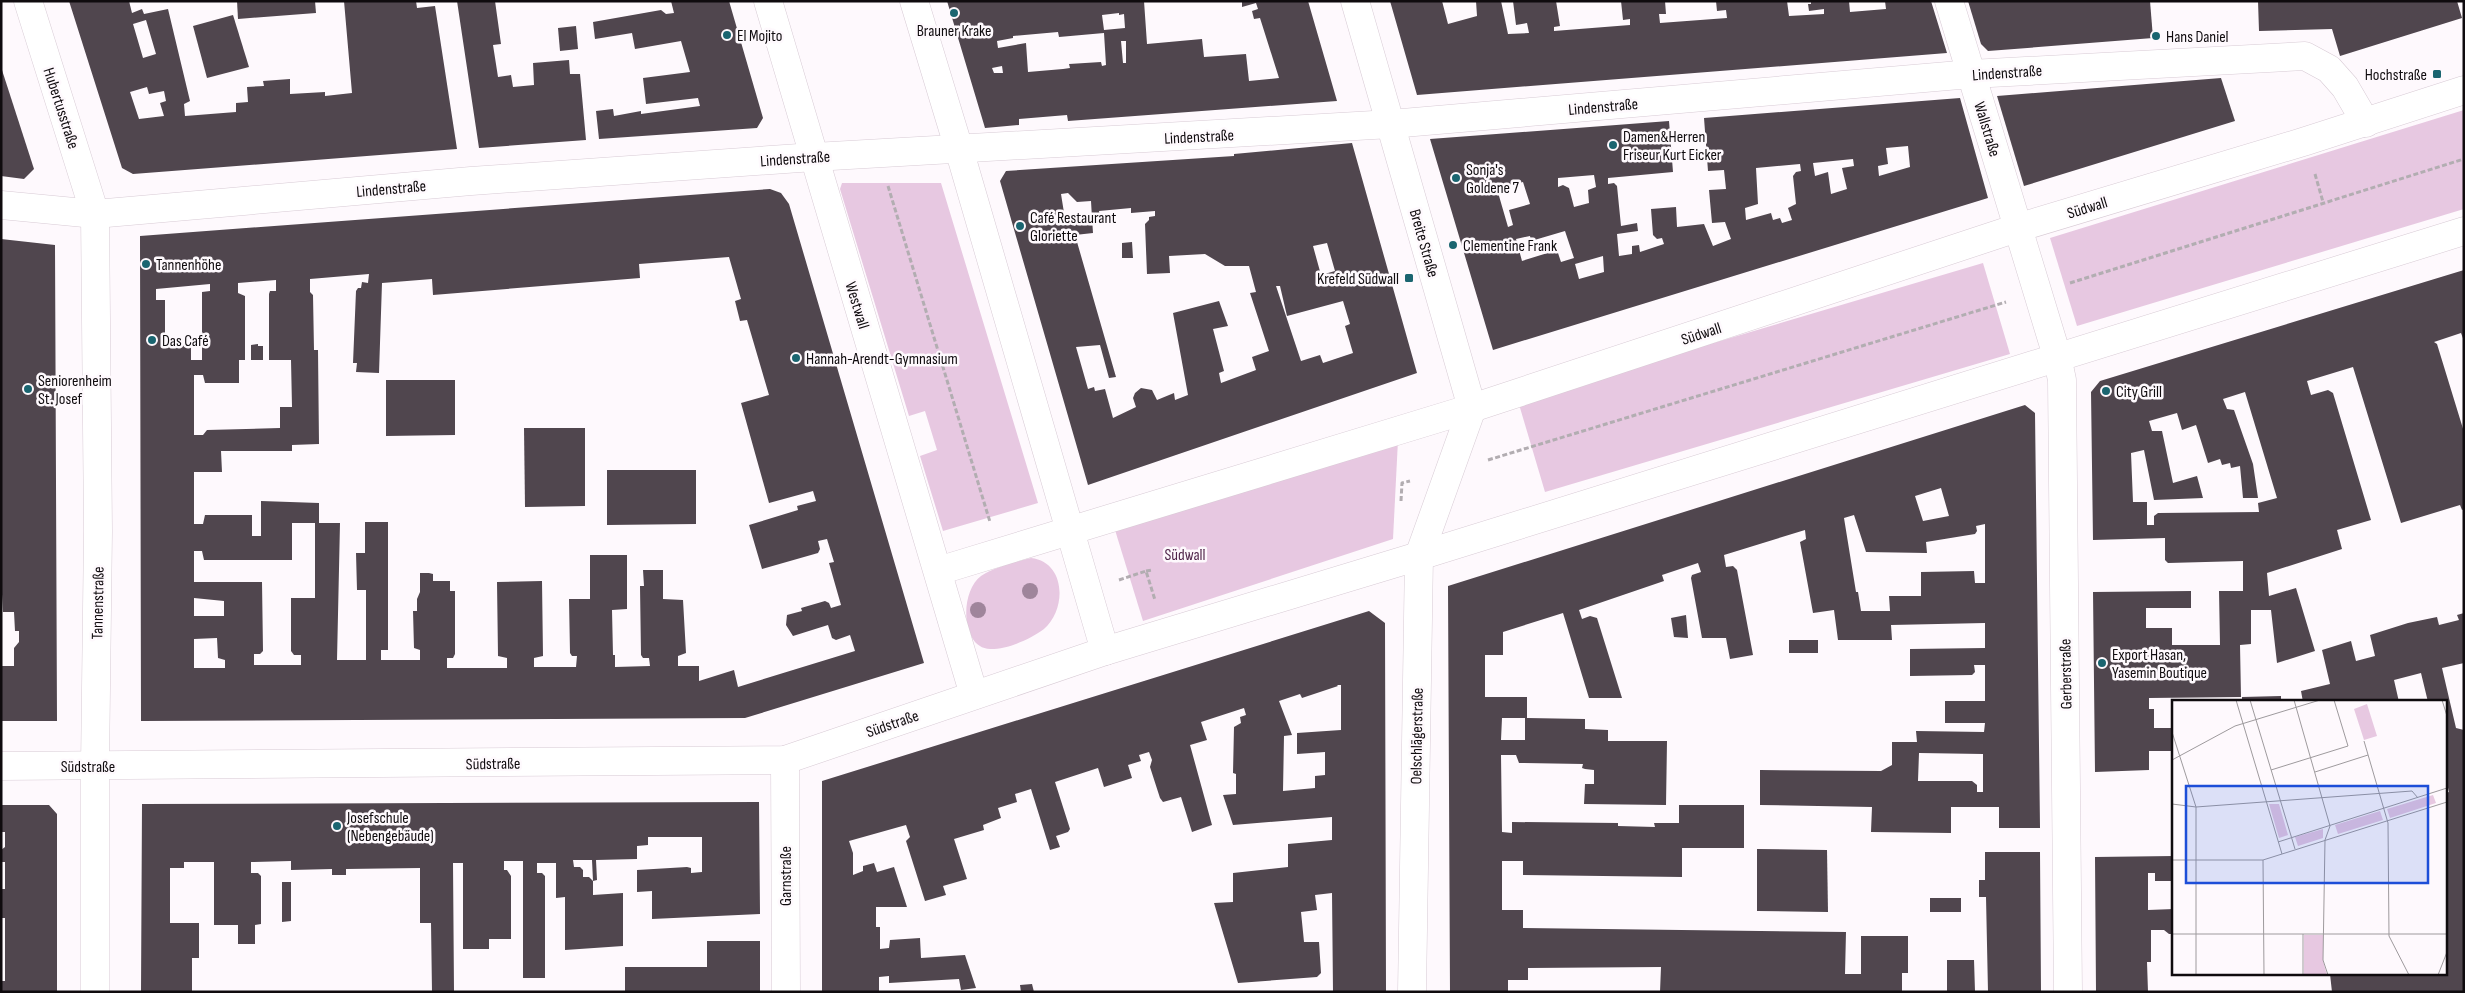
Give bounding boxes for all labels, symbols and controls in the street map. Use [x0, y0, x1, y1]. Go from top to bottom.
marker: Brauner Krake [948, 7, 960, 19]
place label: Brauner Krake [917, 22, 991, 41]
place label: El Mojito [737, 27, 783, 46]
place label: Hans Daniel [2166, 28, 2229, 47]
marker: El Mojito [721, 29, 733, 41]
marker: Hans Daniel [2150, 30, 2162, 42]
street label: Lindenstraße [1972, 62, 2043, 85]
street label: Hubertusstraße [39, 66, 83, 151]
place label: Hochstraße [2365, 66, 2427, 85]
marker: Hochstraße [2431, 68, 2443, 80]
street label: Lindenstraße [1567, 95, 1639, 120]
street label: Wallstraße [1969, 100, 2004, 159]
street label: Lindenstraße [1164, 126, 1235, 149]
place label: Damen&Herren Friseur Kurt Eicker [1623, 128, 1722, 165]
marker: Damen&Herren Friseur Kurt Eicker [1607, 139, 1619, 151]
street label: Lindenstraße [760, 148, 831, 171]
place label: Sonja's Goldene 7 [1466, 161, 1520, 198]
marker: Sonja's Goldene 7 [1450, 172, 1462, 184]
street label: Lindenstraße [355, 177, 427, 202]
street label: Südwall [2065, 193, 2110, 224]
street label: Breite Straße [1405, 207, 1442, 280]
place label: Café Restaurant Gloriette [1030, 209, 1116, 246]
marker: Café Restaurant Gloriette [1014, 220, 1026, 232]
place label: Clementine Frank [1463, 237, 1557, 256]
marker: Clementine Frank [1447, 239, 1459, 251]
place label: Tannenhöhe [156, 256, 221, 275]
marker: Tannenhöhe [140, 258, 152, 270]
place label: Krefeld Südwall [1317, 270, 1399, 289]
marker: Krefeld Südwall [1403, 272, 1415, 284]
street label: Westwall [840, 280, 873, 331]
street label: Südwall [1679, 319, 1724, 350]
place label: Das Café [162, 332, 209, 351]
marker: Das Café [146, 334, 158, 346]
place label: Hannah-Arendt-Gymnasium [806, 350, 958, 369]
marker: Hannah-Arendt-Gymnasium [790, 352, 802, 364]
place label: Seniorenheim St. Josef [38, 372, 112, 409]
marker: Seniorenheim St. Josef [22, 383, 34, 395]
place label: City Grill [2116, 383, 2162, 402]
marker: City Grill [2100, 385, 2112, 397]
park label: Südwall [1164, 546, 1206, 565]
street label: Tannenstraße [88, 566, 109, 640]
street label: Gerberstraße [2056, 638, 2077, 710]
place label: Export Hasan, Yasemin Boutique [2112, 646, 2207, 683]
marker: Export Hasan, Yasemin Boutique [2096, 657, 2108, 669]
street label: Oelschlägerstraße [1407, 687, 1428, 785]
inset map [2172, 700, 2448, 976]
street label: Südstraße [864, 707, 921, 742]
street label: Südstraße [466, 755, 520, 774]
street label: Südstraße [61, 758, 115, 777]
place label: Josefschule (Nebengebäude) [346, 809, 434, 846]
marker: Josefschule (Nebengebäude) [331, 820, 343, 832]
street label: Garnstraße [777, 846, 796, 906]

